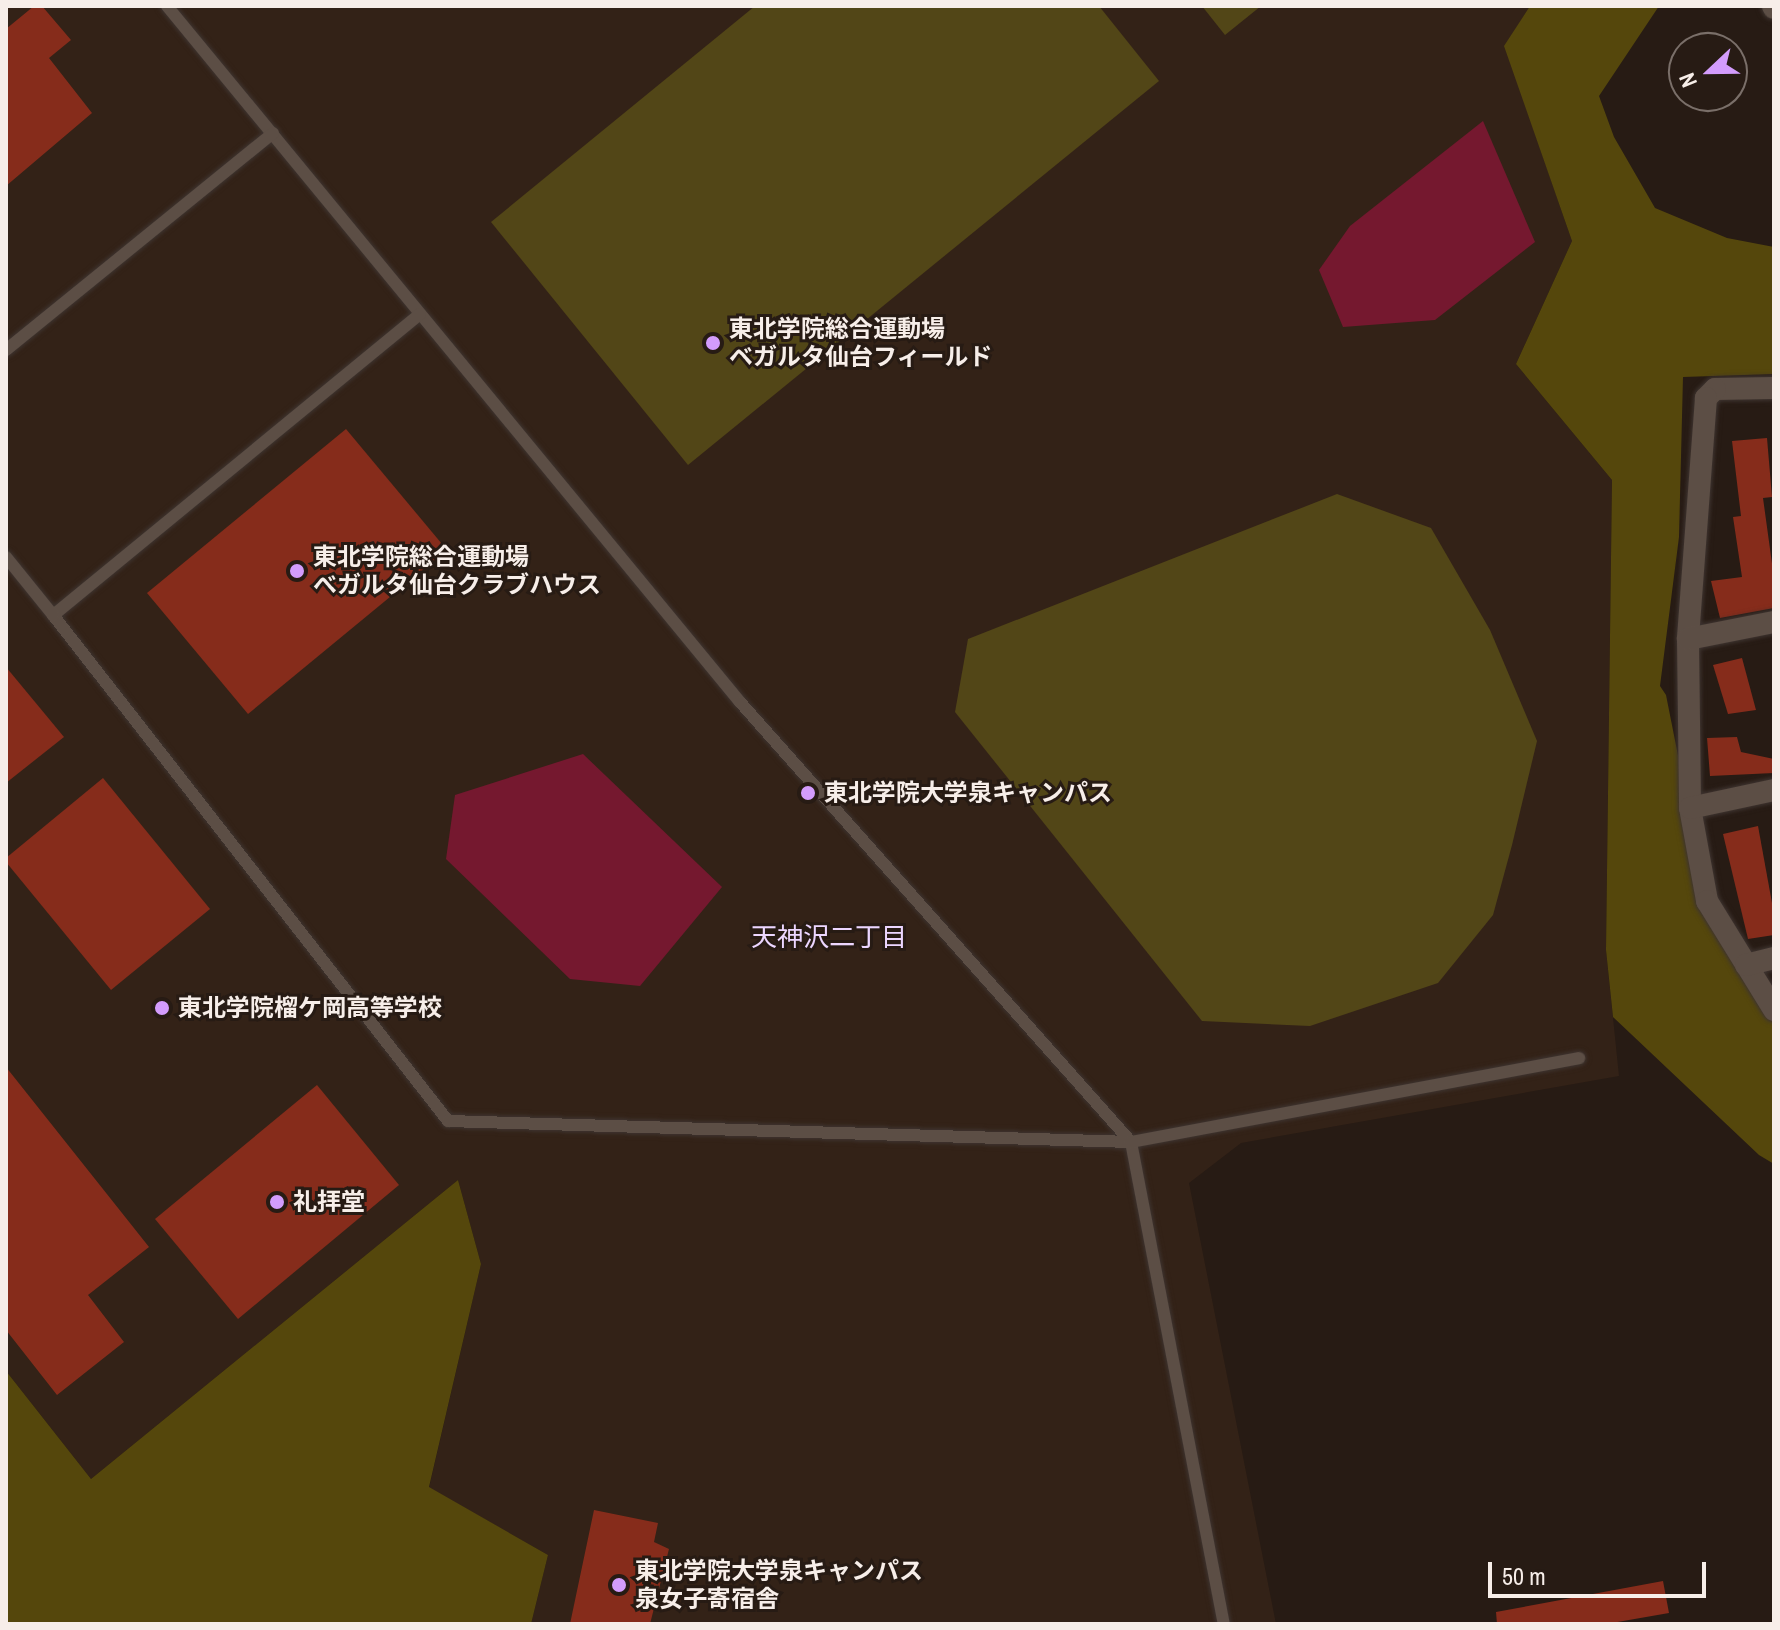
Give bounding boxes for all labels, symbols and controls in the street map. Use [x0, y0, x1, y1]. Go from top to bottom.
north arrow [1668, 32, 1748, 112]
text: N [1671, 69, 1704, 92]
place label: 東北学院総合運動場 ベガルタ仙台フィールド [729, 315, 993, 371]
marker: 東北学院総合運動場 ベガルタ仙台フィールド [704, 334, 722, 352]
place label: 東北学院総合運動場 べガルタ仙台クラブハウス [313, 543, 601, 599]
marker: 東北学院総合運動場 べガルタ仙台クラブハウス [288, 562, 306, 580]
place label: 東北学院大学泉キャンパス [824, 779, 1112, 807]
marker: 東北学院大学泉キャンパス [799, 784, 817, 802]
district label: 天神沢二丁目 [751, 921, 907, 953]
place label: 東北学院榴ケ岡高等学校 [178, 994, 442, 1022]
marker: 東北学院榴ケ岡高等学校 [153, 999, 171, 1017]
place label: 礼拝堂 [293, 1188, 365, 1216]
marker: 礼拝堂 [268, 1193, 286, 1211]
scale bar [1492, 1546, 1710, 1596]
place label: 東北学院大学泉キャンパス 泉女子寄宿舎 [635, 1557, 923, 1613]
text: 50 m [1502, 1560, 1546, 1592]
marker: 東北学院大学泉キャンパス 泉女子寄宿舎 [610, 1576, 628, 1594]

